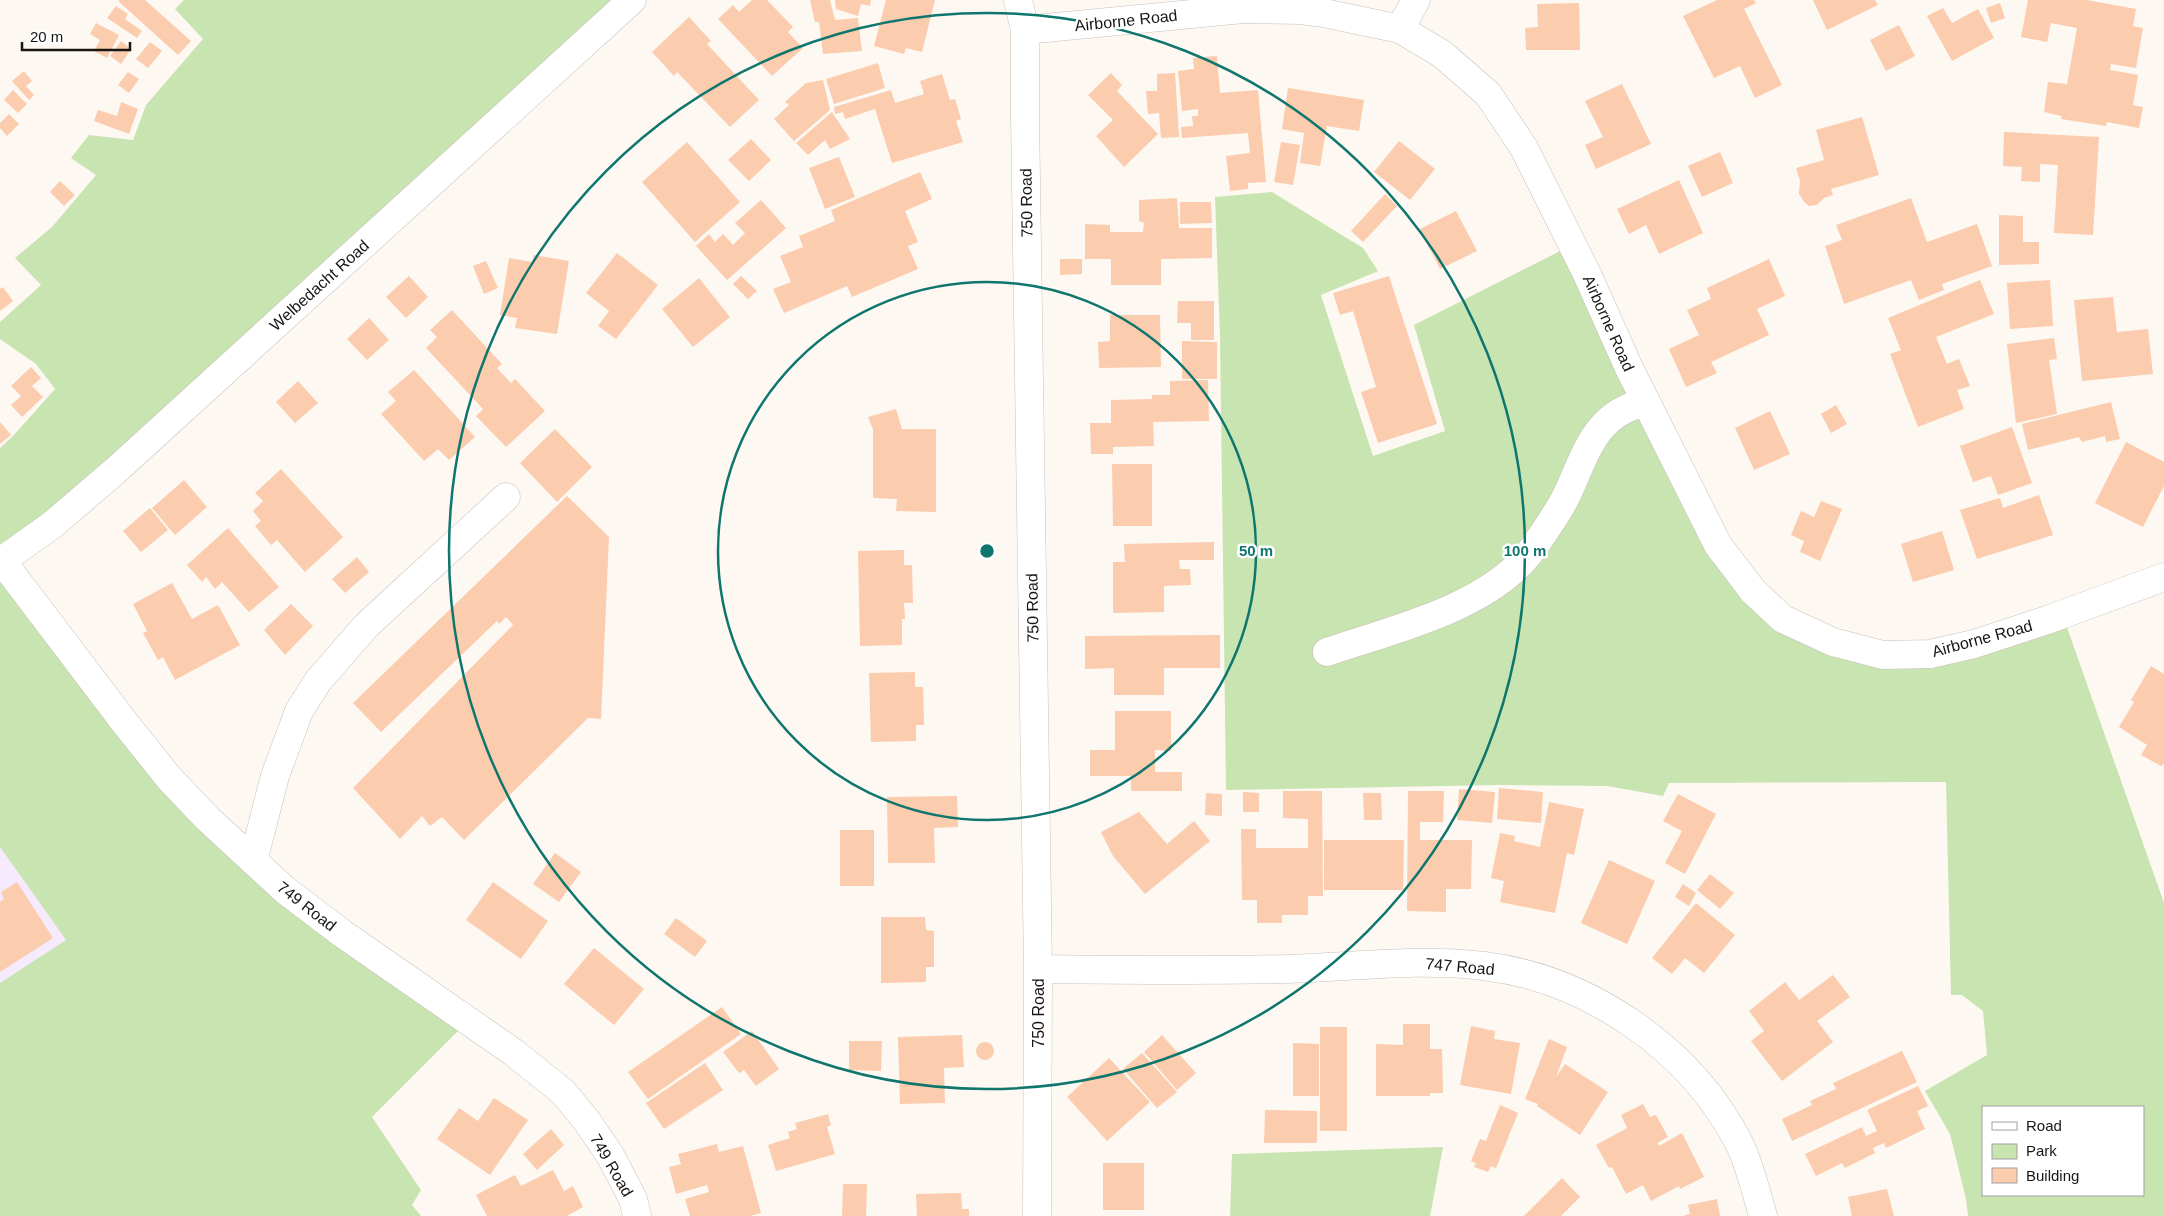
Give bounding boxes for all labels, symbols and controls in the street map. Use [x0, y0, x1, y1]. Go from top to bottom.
street label: Airborne Road [1074, 7, 1178, 34]
scale bar [22, 20, 130, 52]
text: 20 m [30, 28, 63, 45]
street label: 750 Road [1017, 168, 1036, 238]
street label: Welbedacht Road [266, 237, 372, 334]
street label: Airborne Road [1580, 273, 1637, 374]
centre of rings [978, 542, 996, 560]
text: 50 m [1239, 542, 1273, 559]
text: 100 m [1504, 542, 1546, 559]
street label: 750 Road [1023, 573, 1042, 643]
street label: Airborne Road [1930, 617, 2034, 660]
street label: 749 Road [274, 878, 339, 934]
street label: 747 Road [1425, 955, 1495, 978]
street label: 750 Road [1030, 978, 1047, 1048]
legend [1982, 1106, 2144, 1196]
text: Road [2026, 1117, 2062, 1134]
street label: 749 Road [587, 1131, 636, 1200]
text: Park [2026, 1142, 2057, 1159]
text: Building [2026, 1167, 2079, 1184]

